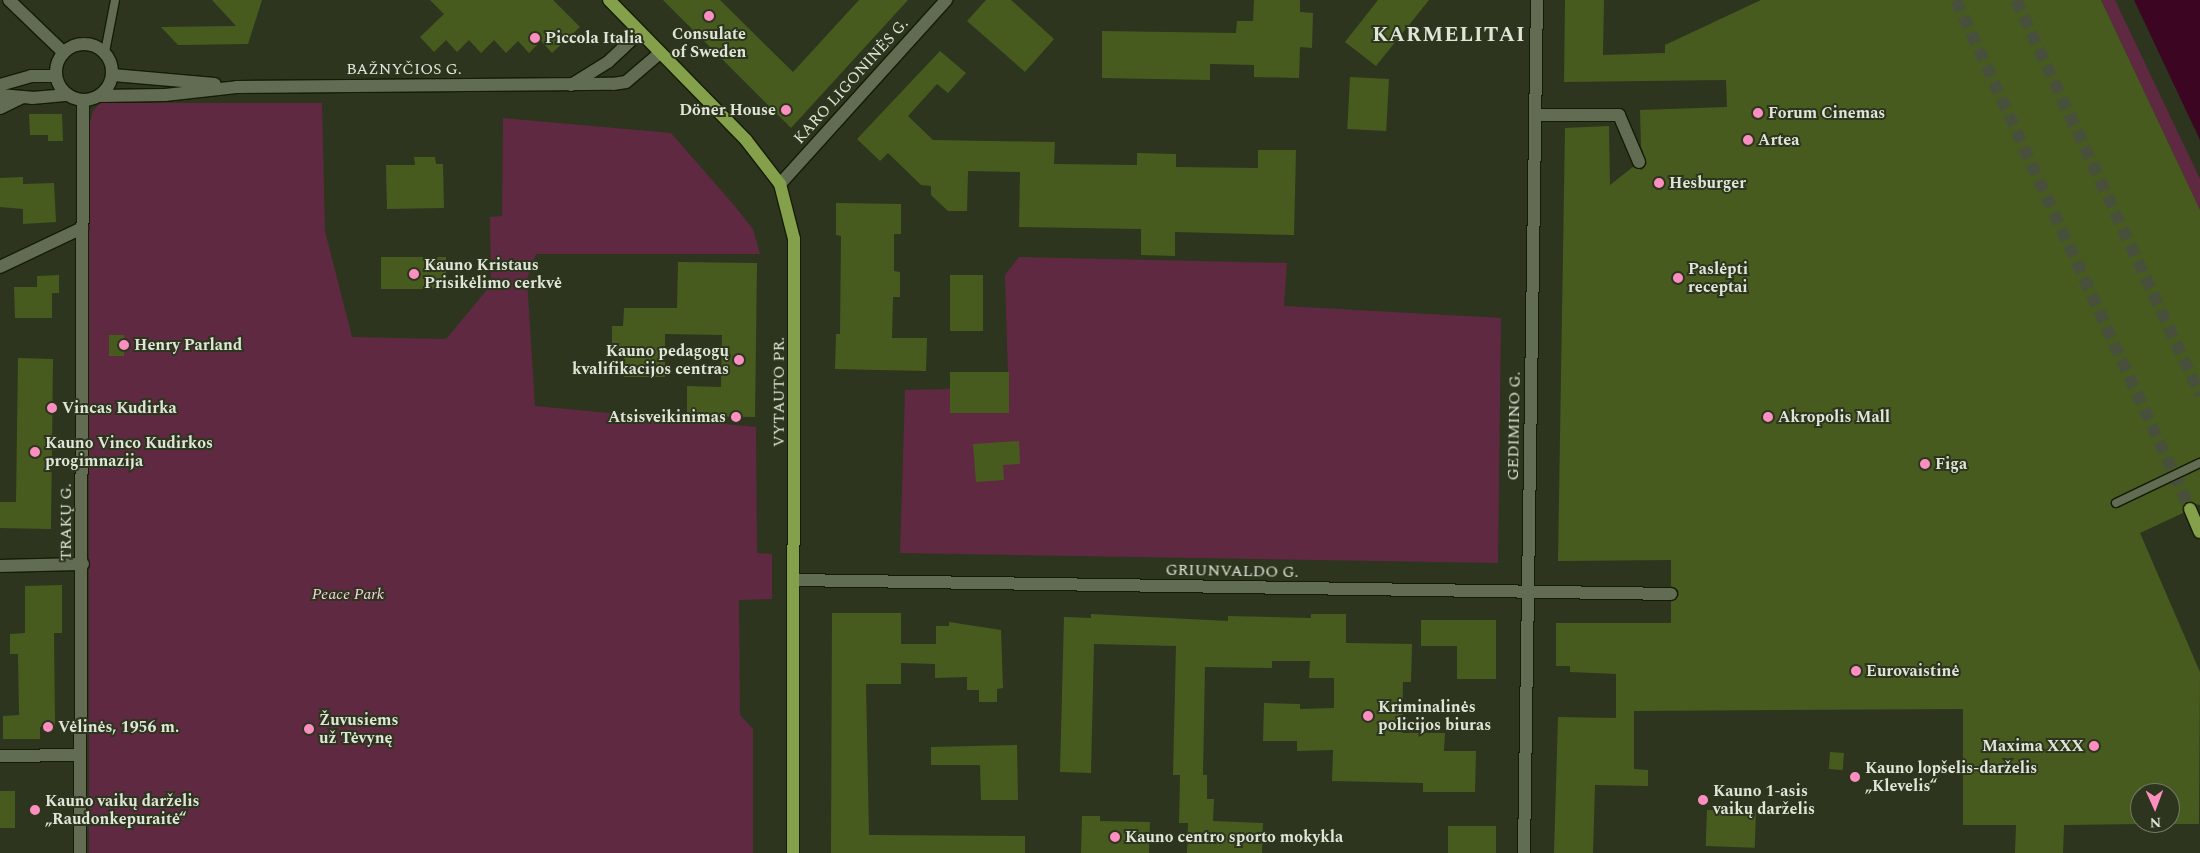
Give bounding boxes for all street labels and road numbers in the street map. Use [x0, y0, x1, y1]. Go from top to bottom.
street label: KARO LIGONINĖS G. [789, 14, 913, 148]
street label: BAŽNYČIOS G. [346, 59, 462, 79]
street label: VYTAUTO PR. [769, 337, 789, 447]
street label: GEDIMINO G. [1503, 371, 1525, 481]
street label: TRAKŲ G. [56, 483, 76, 561]
street label: GRIUNVALDO G. [1165, 560, 1299, 582]

